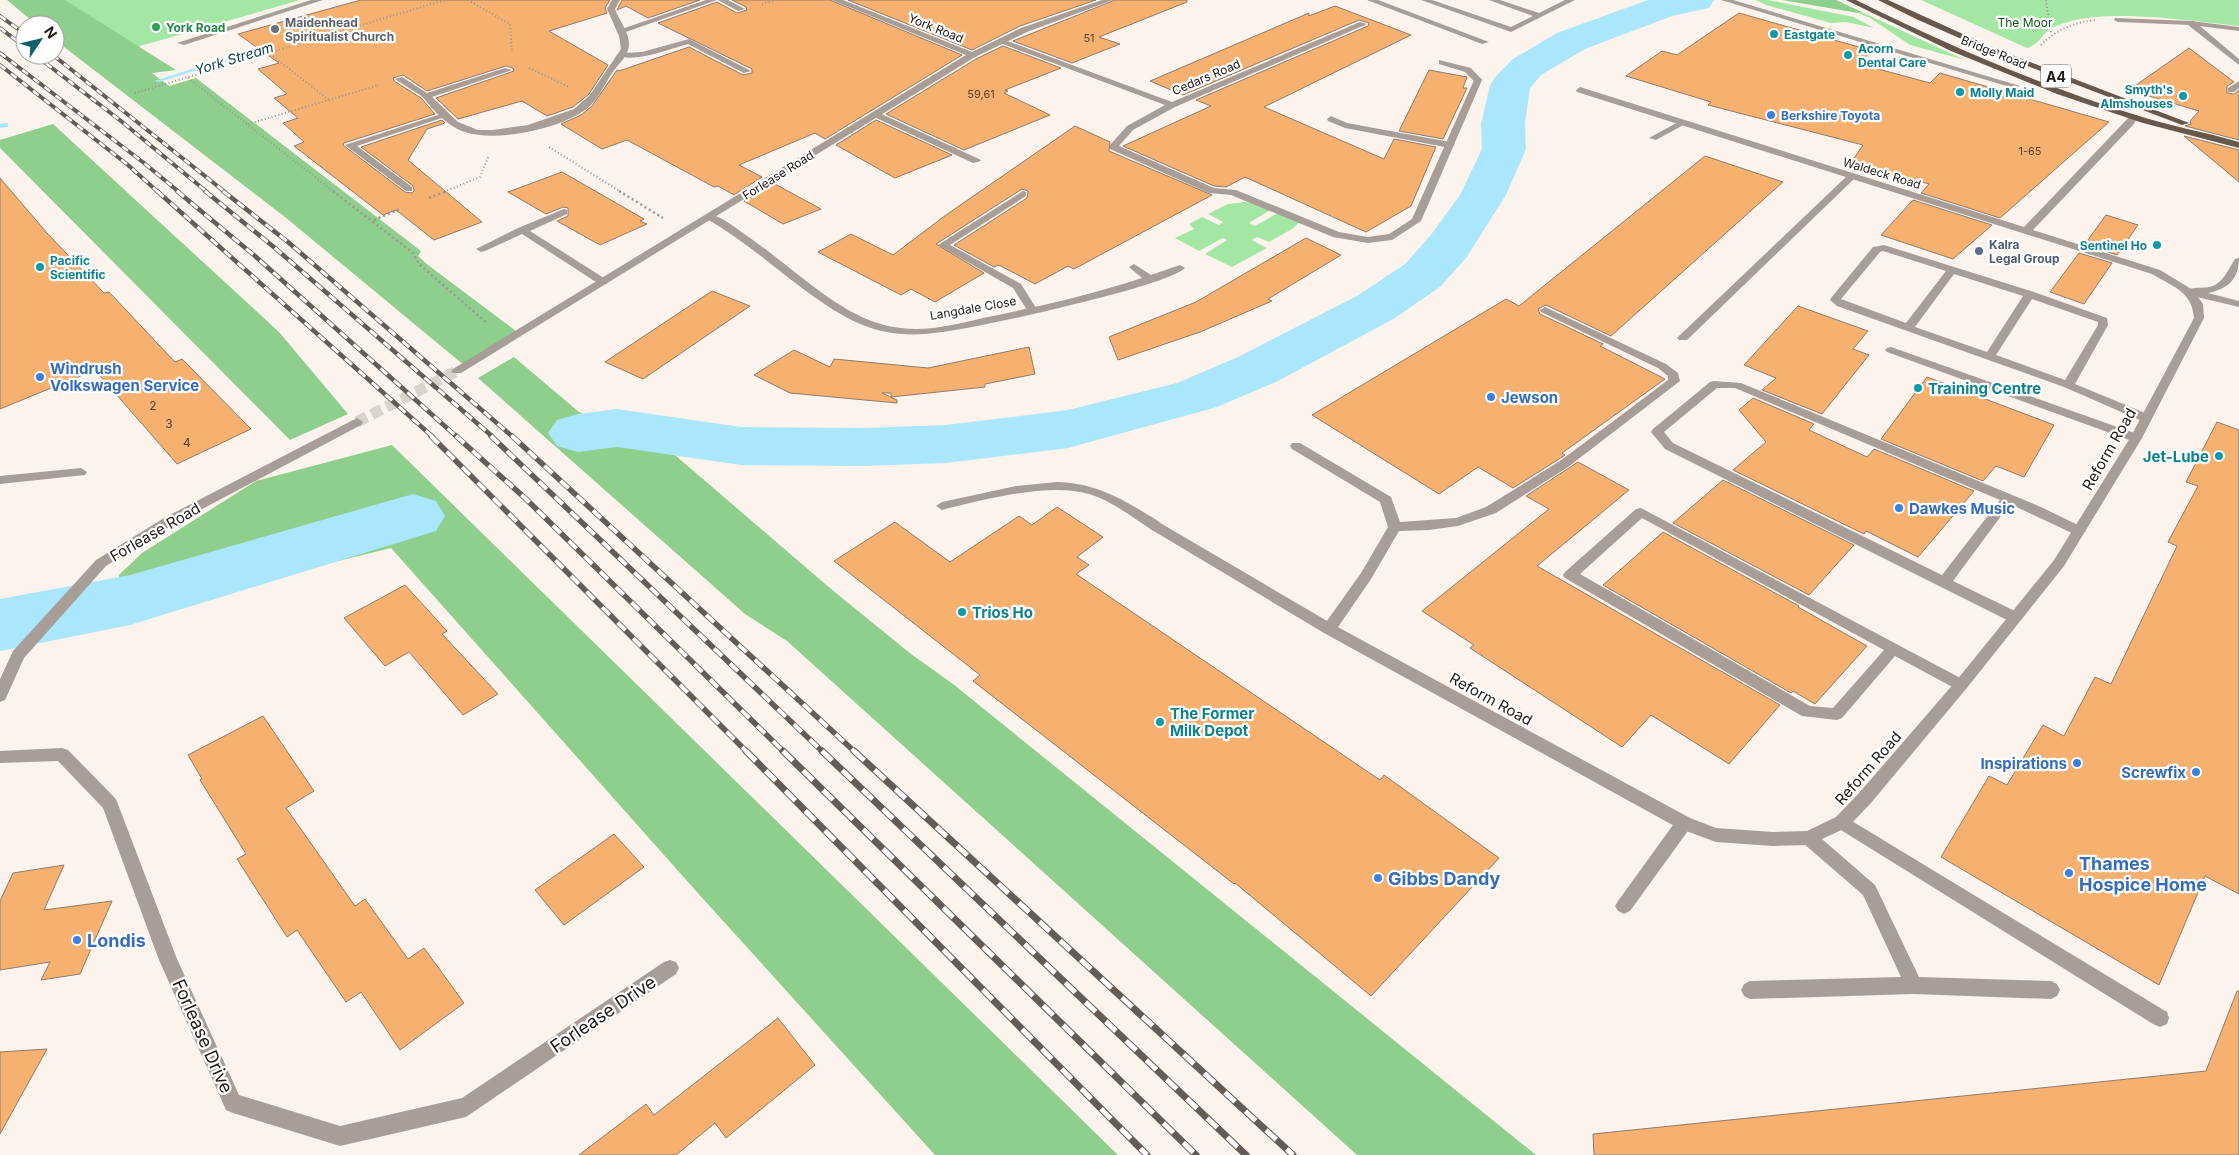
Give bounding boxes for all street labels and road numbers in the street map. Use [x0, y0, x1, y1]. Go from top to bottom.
street label: York Road [906, 10, 966, 46]
street label: Bridge Road [1959, 32, 2029, 72]
street label: Cedars Road [1169, 56, 1243, 98]
road number: A4 [2041, 64, 2071, 88]
street label: Forlease Road [740, 147, 816, 203]
street label: Waldeck Road [1841, 154, 1923, 192]
street label: Langdale Close [929, 293, 1017, 323]
street label: Reform Road [2078, 405, 2140, 493]
street label: Forlease Road [106, 498, 204, 566]
street label: Reform Road [1446, 668, 1536, 730]
street label: Reform Road [1831, 727, 1905, 809]
street label: Forlease Drive [546, 971, 660, 1057]
street label: Forlease Drive [168, 976, 238, 1096]

